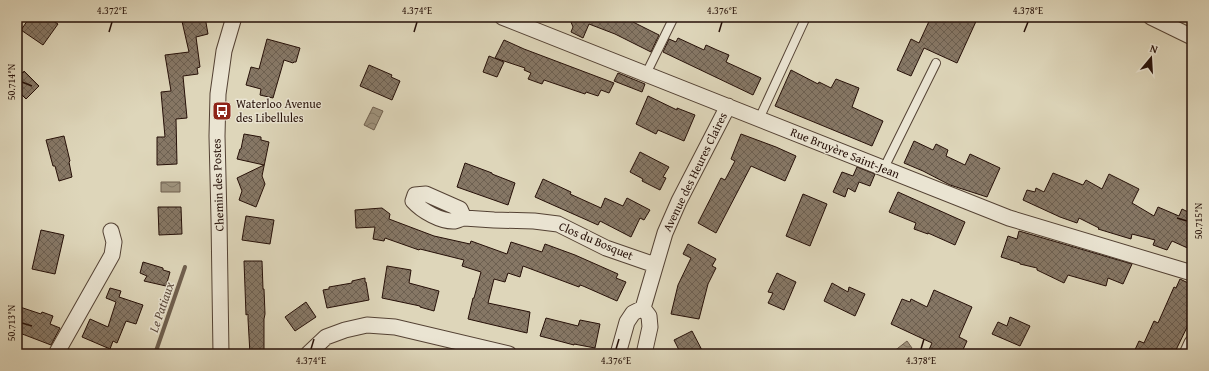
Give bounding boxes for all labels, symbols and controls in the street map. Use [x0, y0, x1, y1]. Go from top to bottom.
text: 4.372°E [97, 3, 127, 18]
text: 4.374°E [402, 3, 432, 18]
text: 4.376°E [707, 3, 737, 18]
text: 4.378°E [1013, 3, 1043, 18]
north arrow [1131, 38, 1171, 78]
text: N [1148, 40, 1161, 57]
text: 50.714°N [4, 63, 19, 100]
place label: Waterloo Avenue des Libellules [236, 95, 322, 126]
bus stop icon: Waterloo Avenue des Libellules [211, 100, 233, 122]
street label: Avenue des Heures Claires [658, 109, 731, 234]
street label: Rue Bruyère Saint-Jean [788, 123, 903, 182]
street label: Chemin des Postes [207, 138, 228, 232]
text: 50.715°N [1191, 202, 1206, 239]
street label: Clos du Bosquet [556, 217, 637, 264]
water label: Le Patiaux [144, 279, 179, 336]
text: 50.713°N [4, 304, 19, 341]
text: 4.374°E [296, 353, 326, 368]
text: 4.376°E [601, 353, 631, 368]
text: 4.378°E [906, 353, 936, 368]

